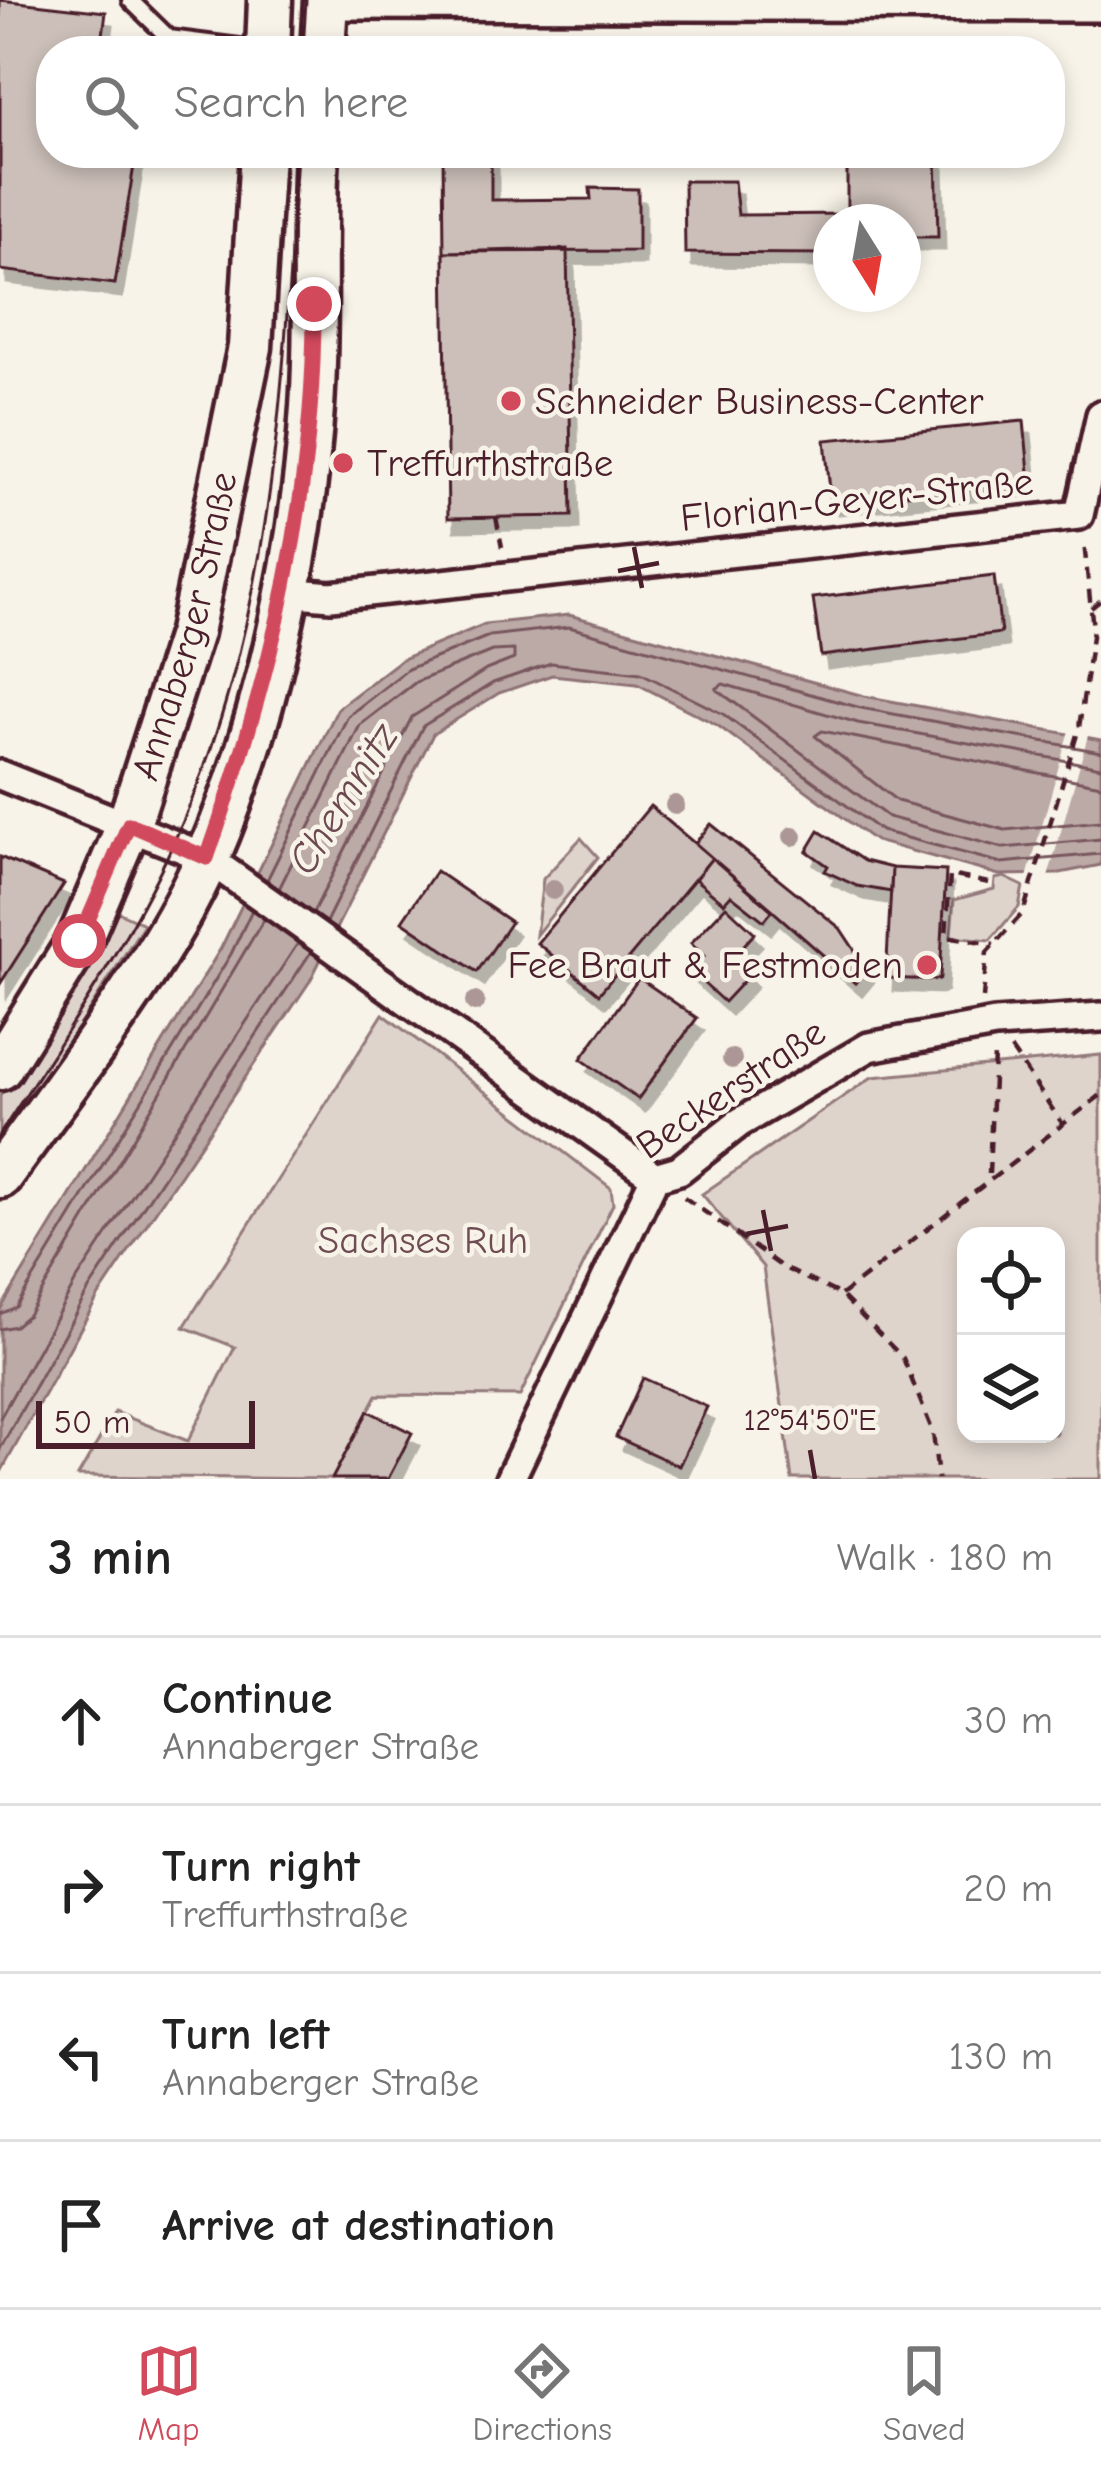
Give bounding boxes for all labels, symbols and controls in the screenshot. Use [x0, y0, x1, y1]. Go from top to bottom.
search box [36, 36, 1065, 168]
icon: search [78, 69, 144, 135]
text: Search here [174, 76, 408, 128]
north arrow [813, 204, 921, 312]
route end [287, 277, 341, 331]
place label: Schneider Business-Center [535, 379, 984, 424]
marker: Schneider Business-Center [498, 388, 524, 414]
place label: Treffurthstraße [367, 441, 613, 486]
marker: Treffurthstraße [330, 450, 356, 476]
street label: Florian-Geyer-Straße [678, 459, 1036, 541]
street label: Annaberger Straße [122, 468, 246, 786]
water label: Chemnitz [278, 714, 409, 883]
route start [52, 914, 106, 968]
place label: Fee Braut & Festmoden [507, 943, 903, 988]
marker: Fee Braut & Festmoden [914, 952, 940, 978]
street label: Beckerstraße [628, 1009, 834, 1169]
park label: Sachses Ruh [318, 1218, 528, 1263]
map controls [957, 1227, 1065, 1443]
button: locate [957, 1227, 1065, 1335]
button: layers [957, 1335, 1065, 1443]
scale bar [36, 1395, 255, 1448]
text: 50 m [54, 1403, 130, 1441]
text: 12°54'50"E [744, 1403, 876, 1438]
text: 3 min [48, 1528, 172, 1587]
text: Walk · 180 m [837, 1535, 1053, 1580]
text: Continue [162, 1672, 332, 1724]
icon: ahead [48, 1688, 114, 1754]
text: 30 m [964, 1698, 1053, 1743]
text: Annaberger Straße [162, 1724, 479, 1769]
text: Turn right [162, 1840, 360, 1892]
icon: right [48, 1856, 114, 1922]
text: 20 m [964, 1866, 1053, 1911]
text: Treffurthstraße [162, 1892, 408, 1937]
text: Turn left [162, 2008, 329, 2060]
icon: left [48, 2024, 114, 2090]
text: 130 m [949, 2034, 1053, 2079]
text: Annaberger Straße [162, 2060, 479, 2105]
icon: arrive [48, 2192, 114, 2258]
text: Arrive at destination [162, 2199, 555, 2251]
tab: Map [136, 2338, 202, 2448]
tab: Directions [473, 2338, 612, 2448]
tab: Saved [883, 2338, 965, 2448]

